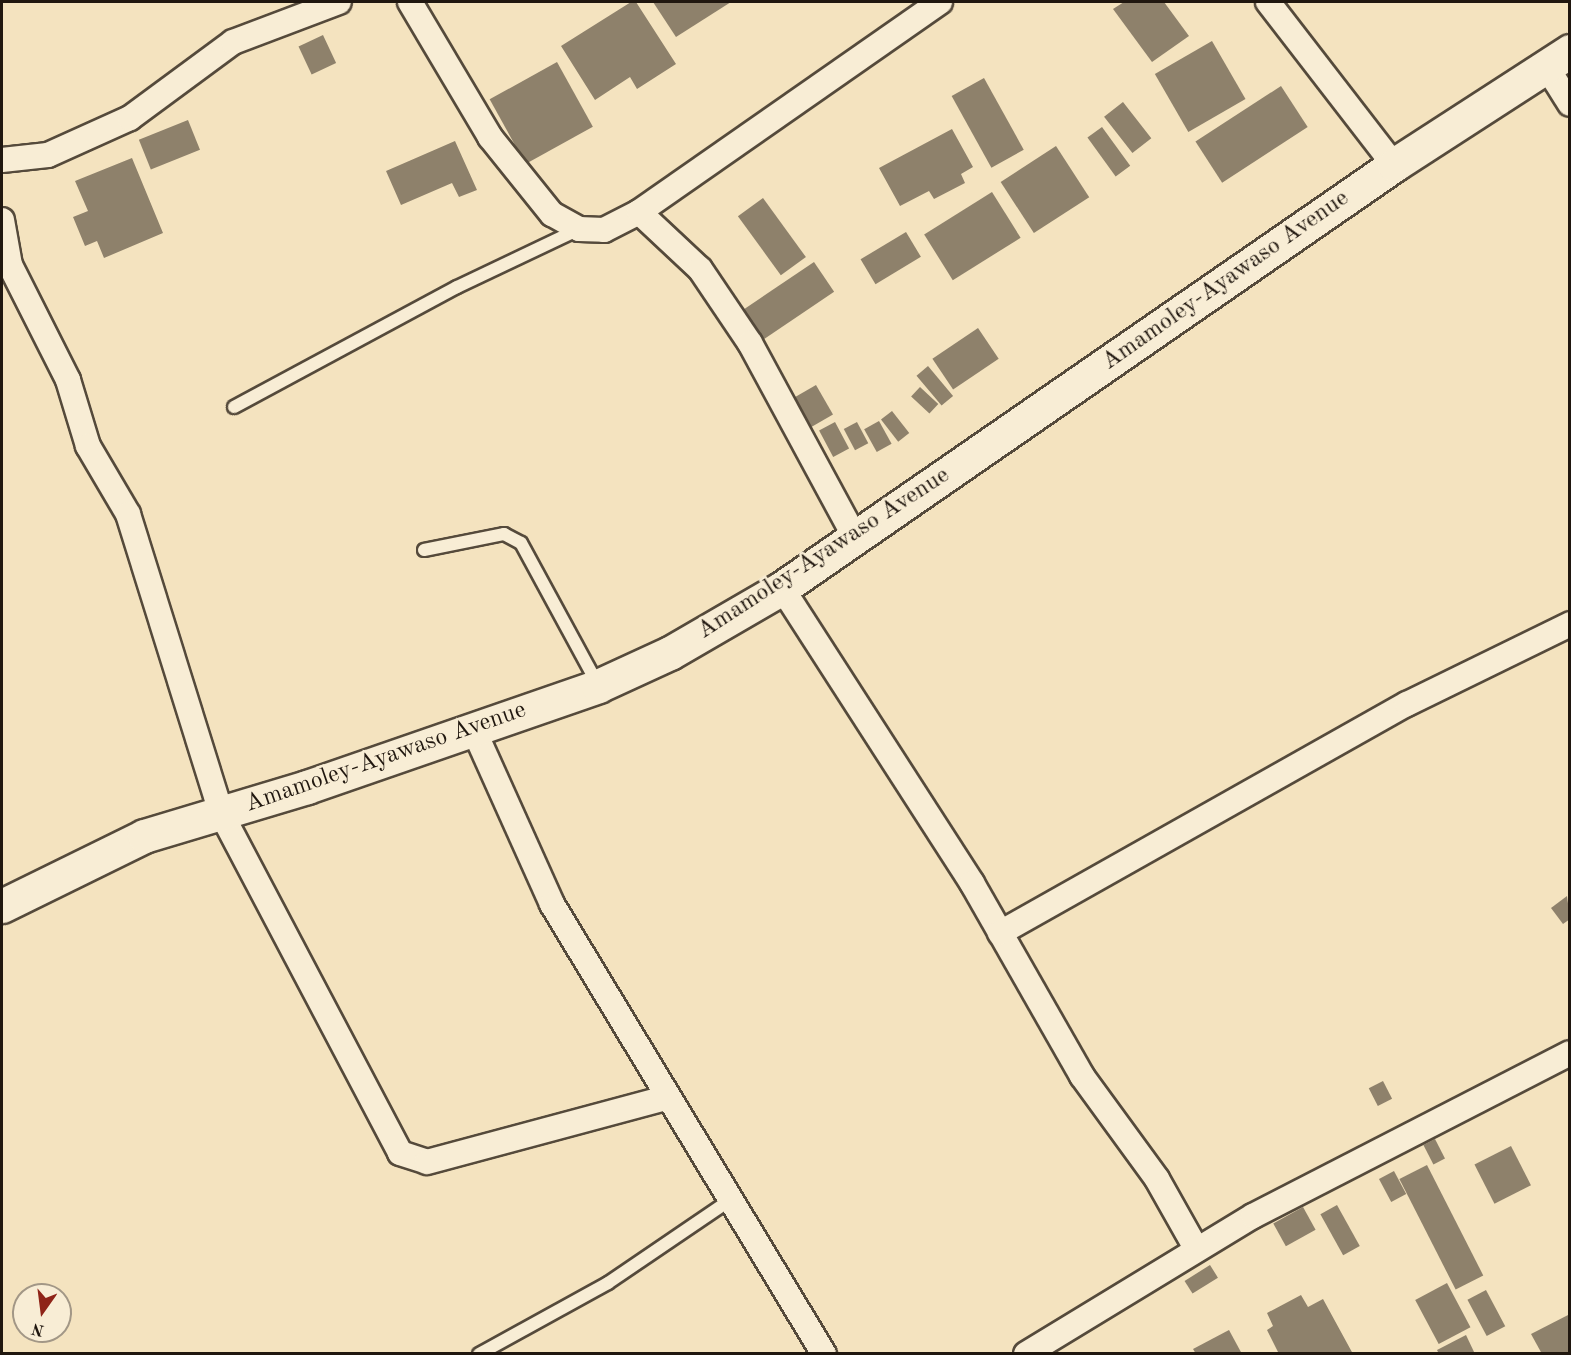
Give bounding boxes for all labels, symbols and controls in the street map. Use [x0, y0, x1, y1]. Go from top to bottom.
street label: Amamoley-Ayawaso Avenue [1097, 185, 1355, 377]
street label: Amamoley-Ayawaso Avenue [693, 462, 955, 646]
street label: Amamoley-Ayawaso Avenue [242, 696, 530, 820]
north arrow [12, 1283, 72, 1343]
text: N [30, 1319, 46, 1338]

